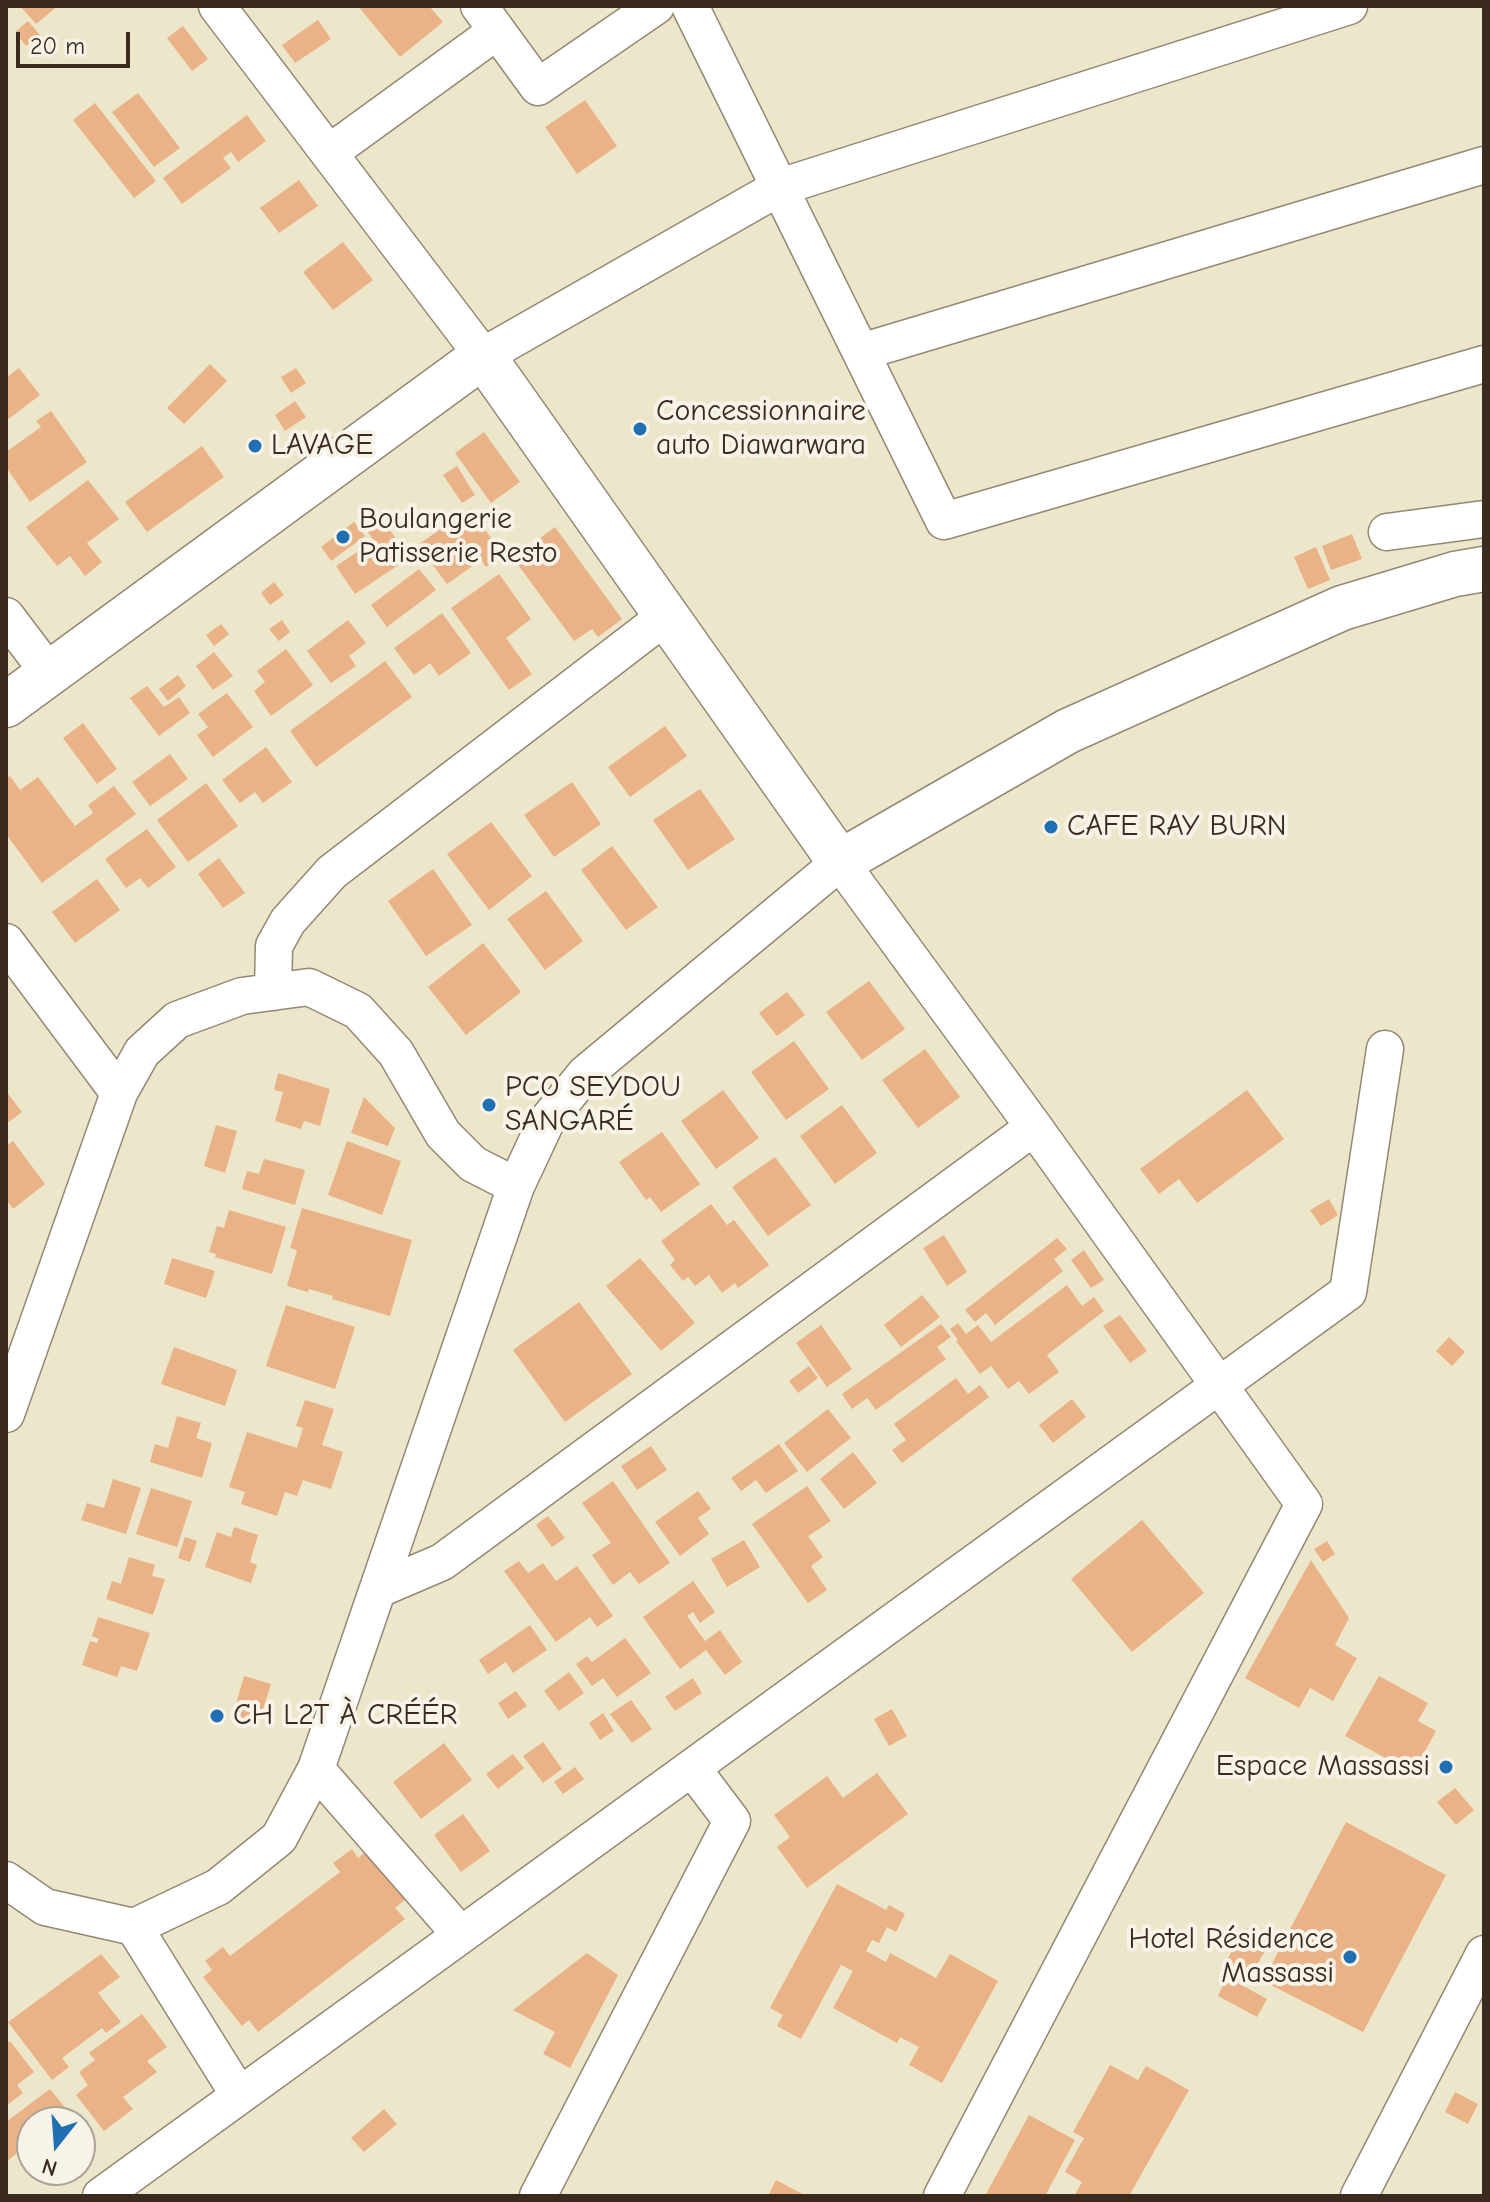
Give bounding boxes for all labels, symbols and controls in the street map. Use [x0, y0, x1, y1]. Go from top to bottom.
scale bar [20, 16, 134, 66]
text: 20 m [30, 32, 85, 60]
place label: Concessionnaire auto Diawarwara [656, 394, 866, 464]
marker: Concessionnaire auto Diawarwara [631, 420, 649, 438]
place label: LAVAGE [271, 428, 373, 464]
marker: LAVAGE [246, 437, 264, 455]
place label: Boulangerie Patisserie Resto [359, 502, 558, 572]
marker: Boulangerie Patisserie Resto [334, 528, 352, 546]
place label: CAFE RAY BURN [1067, 809, 1287, 845]
marker: CAFE RAY BURN [1042, 818, 1060, 836]
place label: PCO SEYDOU SANGARÉ [505, 1070, 681, 1140]
marker: PCO SEYDOU SANGARÉ [480, 1096, 498, 1114]
place label: CH L2T À CRÉÉR [233, 1698, 457, 1734]
marker: CH L2T À CRÉÉR [208, 1707, 226, 1725]
place label: Espace Massassi [1216, 1749, 1430, 1785]
marker: Espace Massassi [1437, 1758, 1455, 1776]
place label: Hotel Résidence Massassi [1129, 1922, 1334, 1992]
marker: Hotel Résidence Massassi [1341, 1948, 1359, 1966]
north arrow [16, 2106, 96, 2186]
text: N [39, 2153, 60, 2182]

